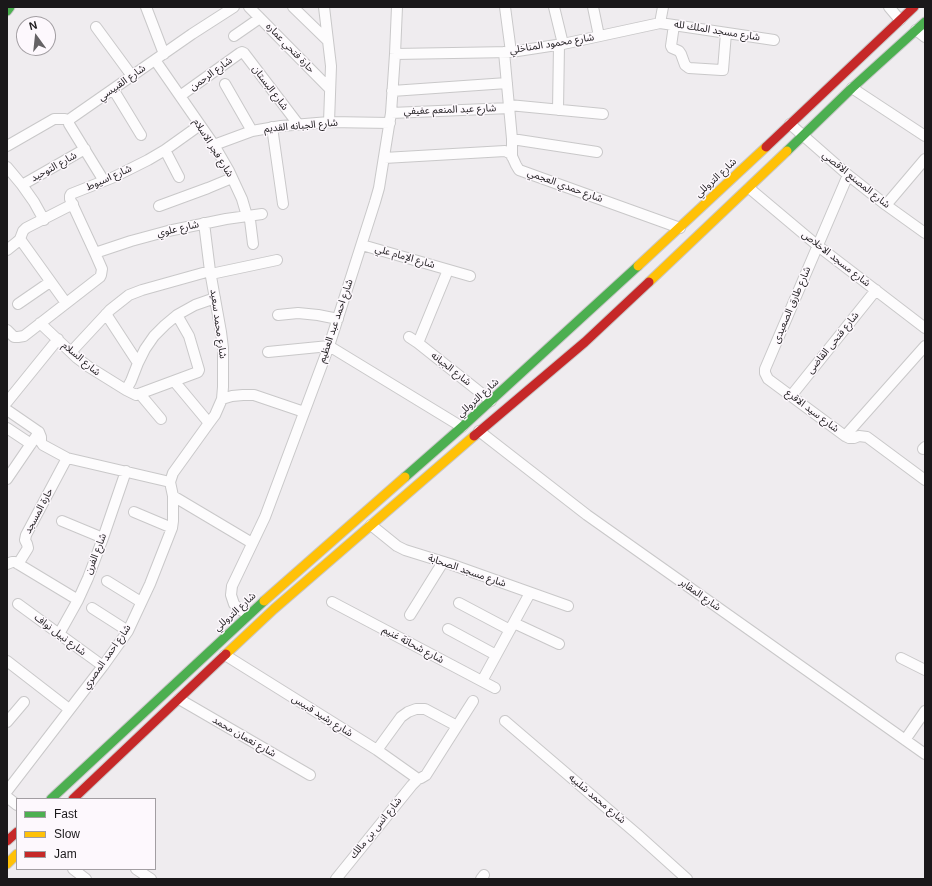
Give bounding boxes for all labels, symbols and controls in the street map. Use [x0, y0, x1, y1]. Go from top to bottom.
north arrow [16, 16, 56, 56]
street label: شارع مسجد الملك لله [673, 18, 761, 44]
text: N [28, 19, 39, 32]
street label: حارة فتحي عماره [263, 21, 317, 75]
street label: شارع محمود المناخلي [509, 31, 595, 57]
street label: شارع الرحمن [187, 55, 235, 93]
street label: شارع القبيسي [96, 62, 148, 104]
street label: شارع البستان [249, 63, 291, 113]
street label: شارع عبد المنعم عفيفي [403, 102, 497, 118]
street label: شارع فجر الاسلام [190, 117, 236, 179]
street label: شارع الجبانه القديم [264, 117, 338, 135]
street label: شارع التوحيد [29, 149, 79, 185]
street label: شارع المصنع الاقصي [820, 149, 892, 211]
street label: شارع التروللي [693, 156, 739, 200]
street label: شارع اسيوط [84, 163, 134, 193]
street label: شارع حمدي العجمي [526, 167, 604, 205]
street label: شارع علوي [156, 218, 200, 240]
street label: شارع مسجد الاخلاص [799, 229, 873, 289]
street label: شارع الإمام علي [374, 243, 436, 271]
street label: شارع طارق الصعيدى [770, 265, 814, 345]
street label: شارع احمد عبد العظيم [316, 278, 356, 364]
street label: شارع محمد سعيد [207, 289, 229, 359]
street label: شارع فتحى القاضى [804, 310, 862, 376]
street label: شارع السلام [59, 339, 103, 379]
street label: شارع الجبانه [429, 350, 473, 388]
street label: شارع التروللي [455, 376, 501, 420]
street label: شارع سيد الاقرع [783, 387, 841, 435]
street label: حارة المسجد [22, 486, 56, 536]
street label: شارع الفرن [83, 532, 109, 576]
street label: شارع مسجد الصحابة [426, 552, 508, 590]
street label: شارع المقابر [677, 576, 723, 614]
street label: شارع التروللي [212, 590, 258, 634]
street label: شارع نبيل نواف [32, 612, 88, 658]
street label: شارع احمد المصري [80, 622, 134, 692]
street label: شارع شحاتة غنيم [380, 624, 446, 666]
street label: شارع رشيد قبيس [289, 692, 355, 740]
street label: شارع نعمان محمد [210, 714, 278, 760]
street label: شارع محمد شلبيه [566, 772, 628, 826]
street label: شارع انس بن مالك [348, 795, 404, 861]
legend [16, 798, 156, 870]
text: Fast [54, 807, 77, 821]
text: Slow [54, 827, 80, 841]
text: Jam [54, 847, 77, 861]

